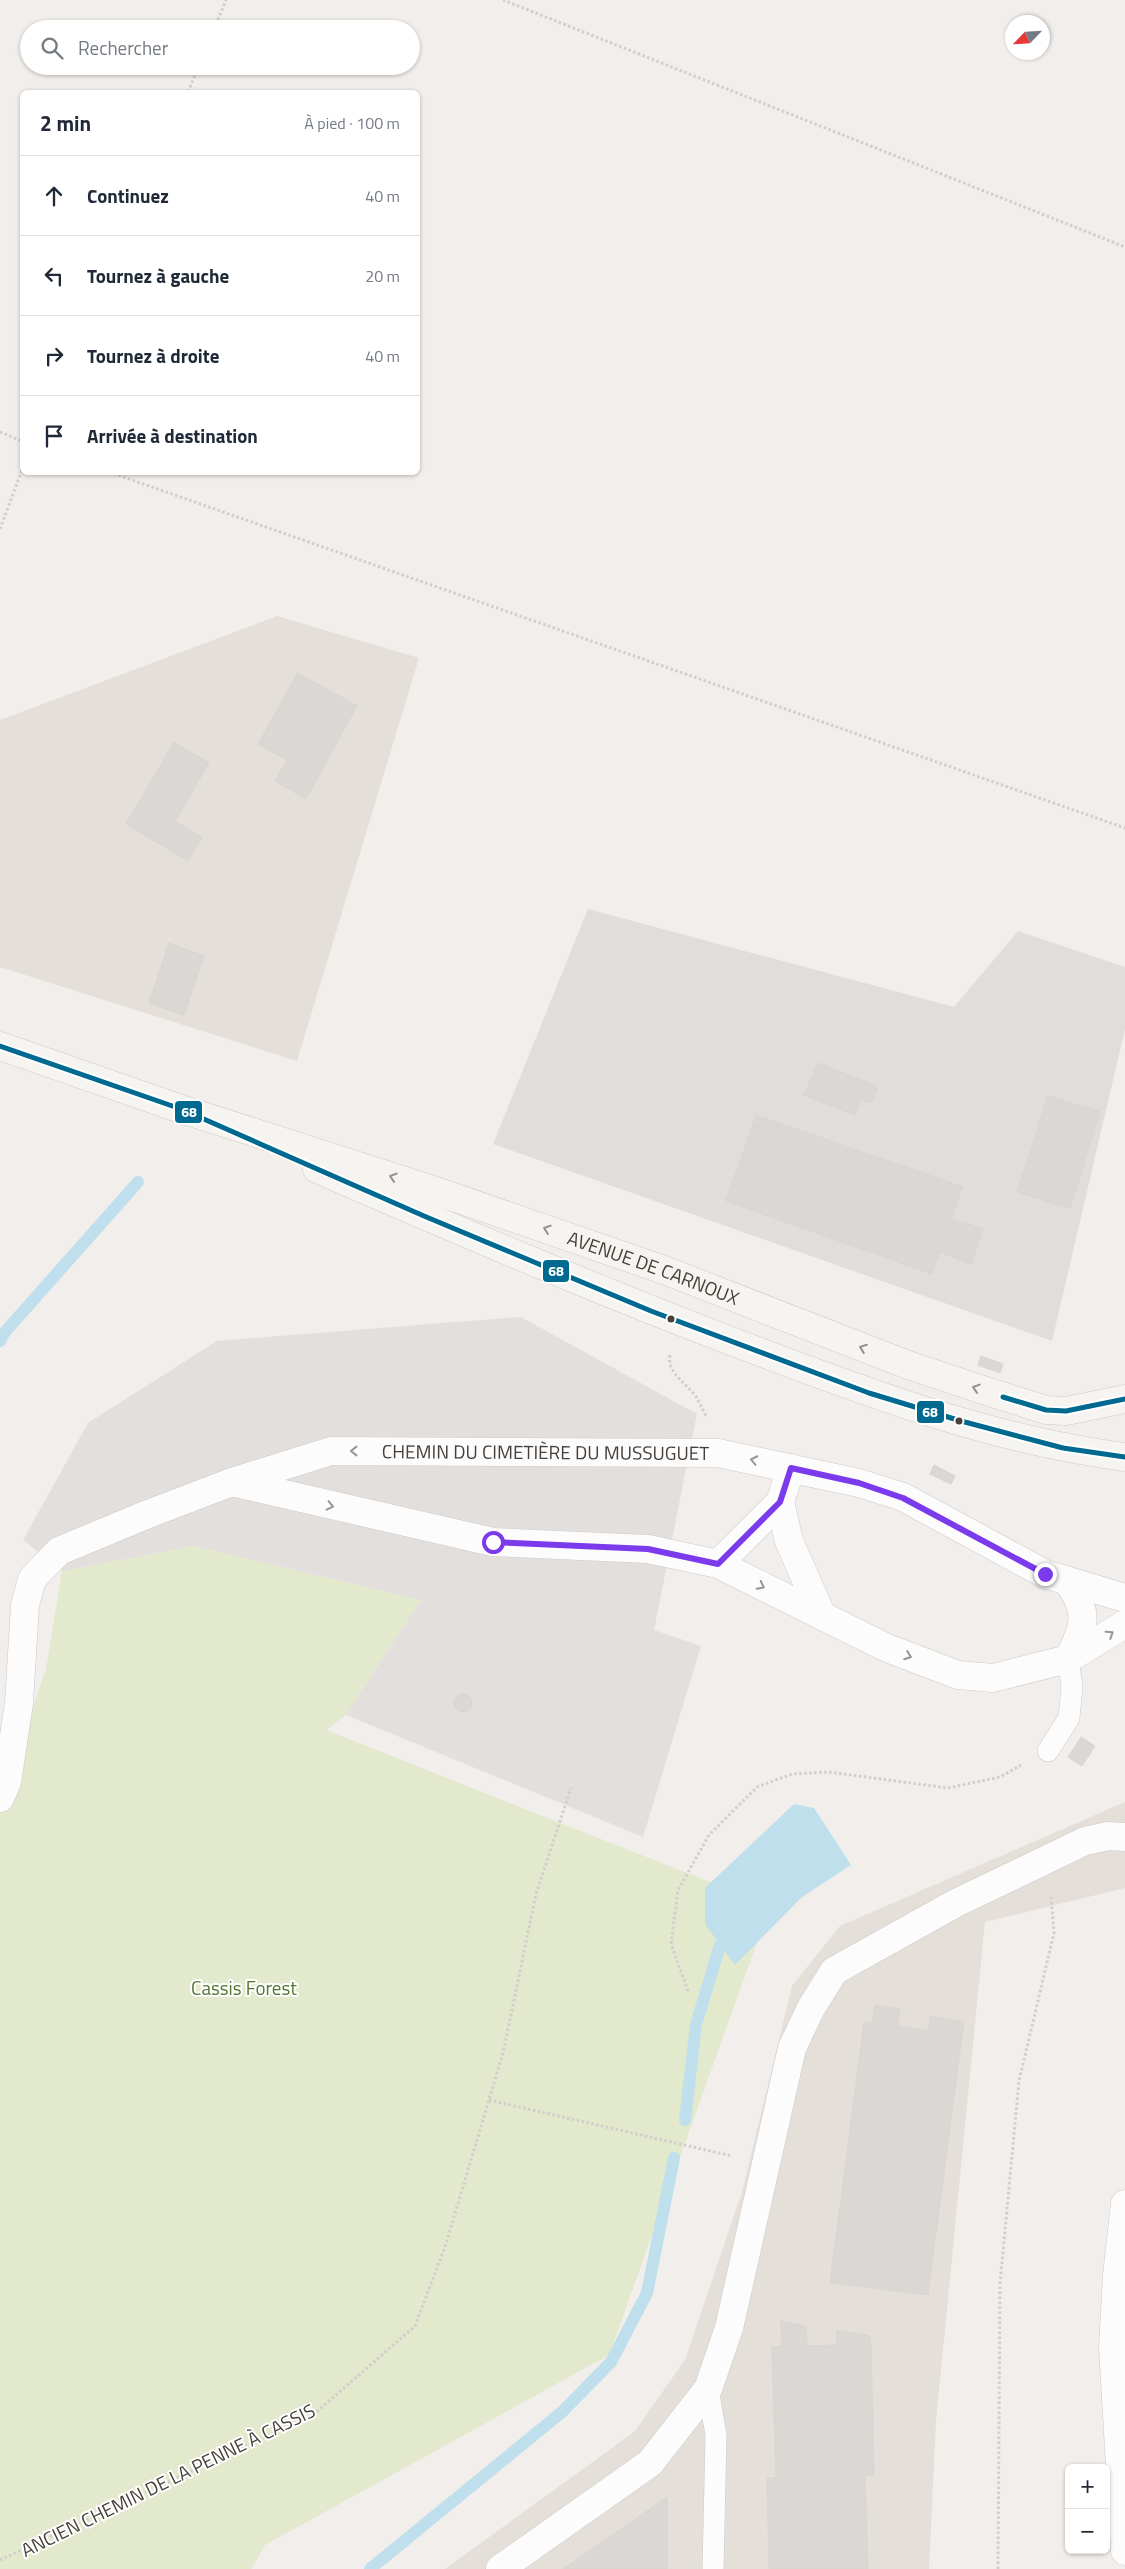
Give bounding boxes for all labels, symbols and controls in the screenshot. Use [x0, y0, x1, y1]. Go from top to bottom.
north arrow [1005, 15, 1050, 60]
search box [20, 20, 420, 75]
text: Rechercher [78, 33, 168, 62]
icon: search [38, 34, 66, 62]
text: 2 min [40, 107, 91, 139]
text: À pied · 100 m [304, 111, 400, 135]
text: Continuez [87, 181, 169, 210]
icon: ahead [40, 182, 68, 210]
text: 40 m [365, 184, 400, 208]
text: Tournez à gauche [87, 261, 229, 290]
icon: left [40, 262, 68, 290]
text: 20 m [365, 264, 400, 288]
text: Tournez à droite [87, 341, 219, 370]
icon: right [40, 342, 68, 370]
text: 40 m [365, 344, 400, 368]
text: Arrivée à destination [87, 421, 258, 450]
icon: arrive [40, 422, 68, 450]
line badge: 68 [174, 1100, 203, 1124]
text: 68 [181, 1101, 197, 1122]
one-way arrow [389, 1173, 397, 1183]
street label: AVENUE DE CARNOUX [564, 1223, 744, 1312]
one-way arrow [543, 1225, 551, 1235]
line badge: 68 [542, 1259, 570, 1283]
text: 68 [548, 1260, 564, 1281]
unlabelled marker [666, 1314, 676, 1324]
one-way arrow [859, 1344, 867, 1354]
one-way arrow [972, 1384, 980, 1394]
line badge: 68 [916, 1400, 945, 1424]
text: 68 [922, 1401, 938, 1422]
unlabelled marker [954, 1416, 964, 1426]
street label: CHEMIN DU CIMETIÈRE DU MUSSUGUET [382, 1436, 709, 1467]
one-way arrow [350, 1446, 358, 1456]
one-way arrow [750, 1456, 759, 1466]
one-way arrow [326, 1500, 335, 1511]
route start [482, 1531, 505, 1554]
route end [1034, 1563, 1057, 1586]
one-way arrow [756, 1580, 765, 1590]
one-way arrow [1104, 1631, 1114, 1640]
one-way arrow [903, 1650, 911, 1660]
park label: Cassis Forest [191, 1973, 297, 2002]
street label: ANCIEN CHEMIN DE LA PENNE À CASSIS [16, 2395, 320, 2564]
map controls [1065, 2464, 1110, 2554]
button: + [1065, 2464, 1110, 2509]
button: − [1065, 2509, 1110, 2554]

